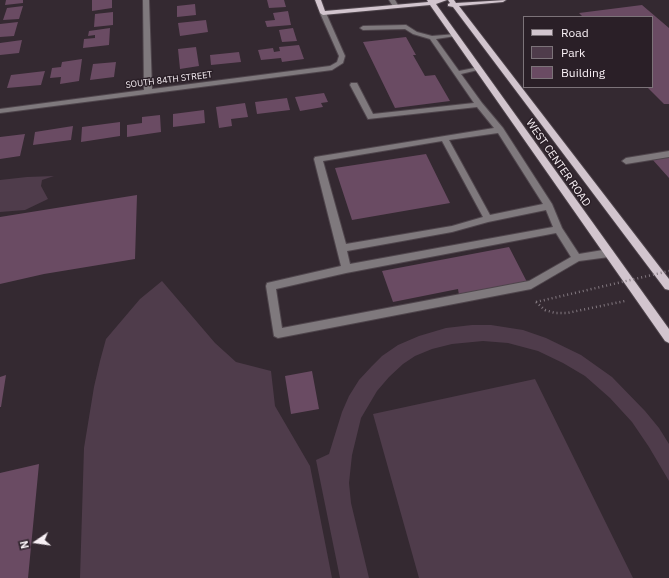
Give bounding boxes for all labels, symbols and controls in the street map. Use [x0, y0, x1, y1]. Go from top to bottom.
legend [523, 16, 653, 88]
text: Road [561, 25, 589, 40]
text: Park [561, 45, 585, 60]
text: Building [561, 65, 605, 80]
street label: SOUTH 84TH STREET [125, 69, 213, 91]
street label: WEST CENTER ROAD [523, 117, 593, 209]
north arrow [16, 522, 56, 562]
text: N [17, 539, 32, 550]

